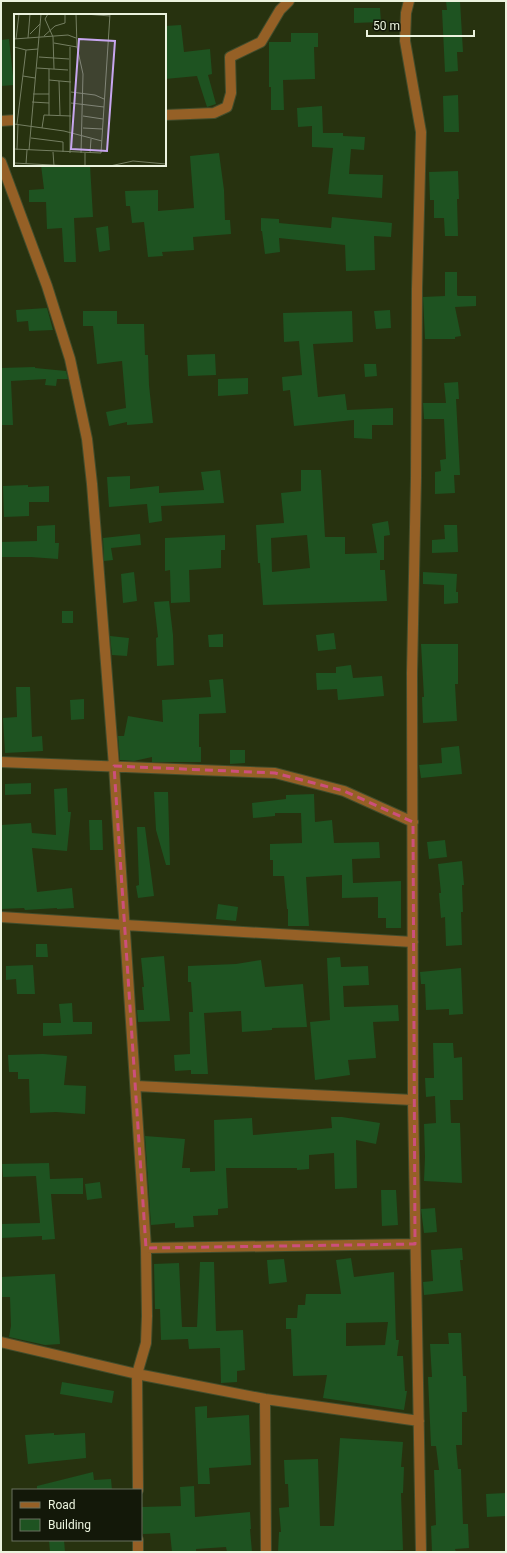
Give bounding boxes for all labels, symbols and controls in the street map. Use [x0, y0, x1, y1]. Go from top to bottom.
scale bar [367, 12, 474, 38]
inset map [14, 14, 166, 166]
text: 50 m [373, 19, 400, 33]
legend [12, 1489, 142, 1541]
text: Road [48, 1498, 76, 1512]
text: Building [48, 1518, 91, 1532]

